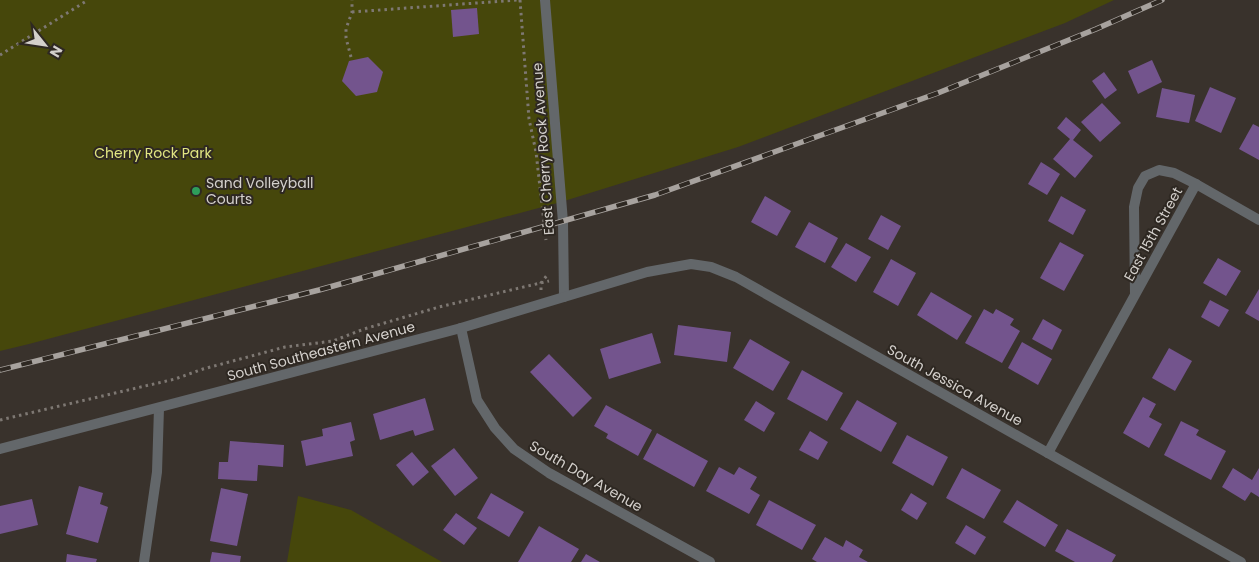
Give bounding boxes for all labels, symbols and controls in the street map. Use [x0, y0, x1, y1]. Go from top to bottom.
north arrow [20, 20, 70, 70]
text: N [45, 42, 68, 61]
street label: East Cherry Rock Avenue [527, 62, 559, 236]
park label: Cherry Rock Park [94, 143, 213, 163]
place label: Sand Volleyball Courts [206, 173, 314, 209]
street label: East 15th Street [1119, 183, 1187, 285]
marker: Sand Volleyball Courts [190, 185, 202, 197]
street label: South Southeastern Avenue [225, 316, 418, 386]
street label: South Jessica Avenue [884, 339, 1027, 431]
street label: South Day Avenue [526, 435, 646, 517]

